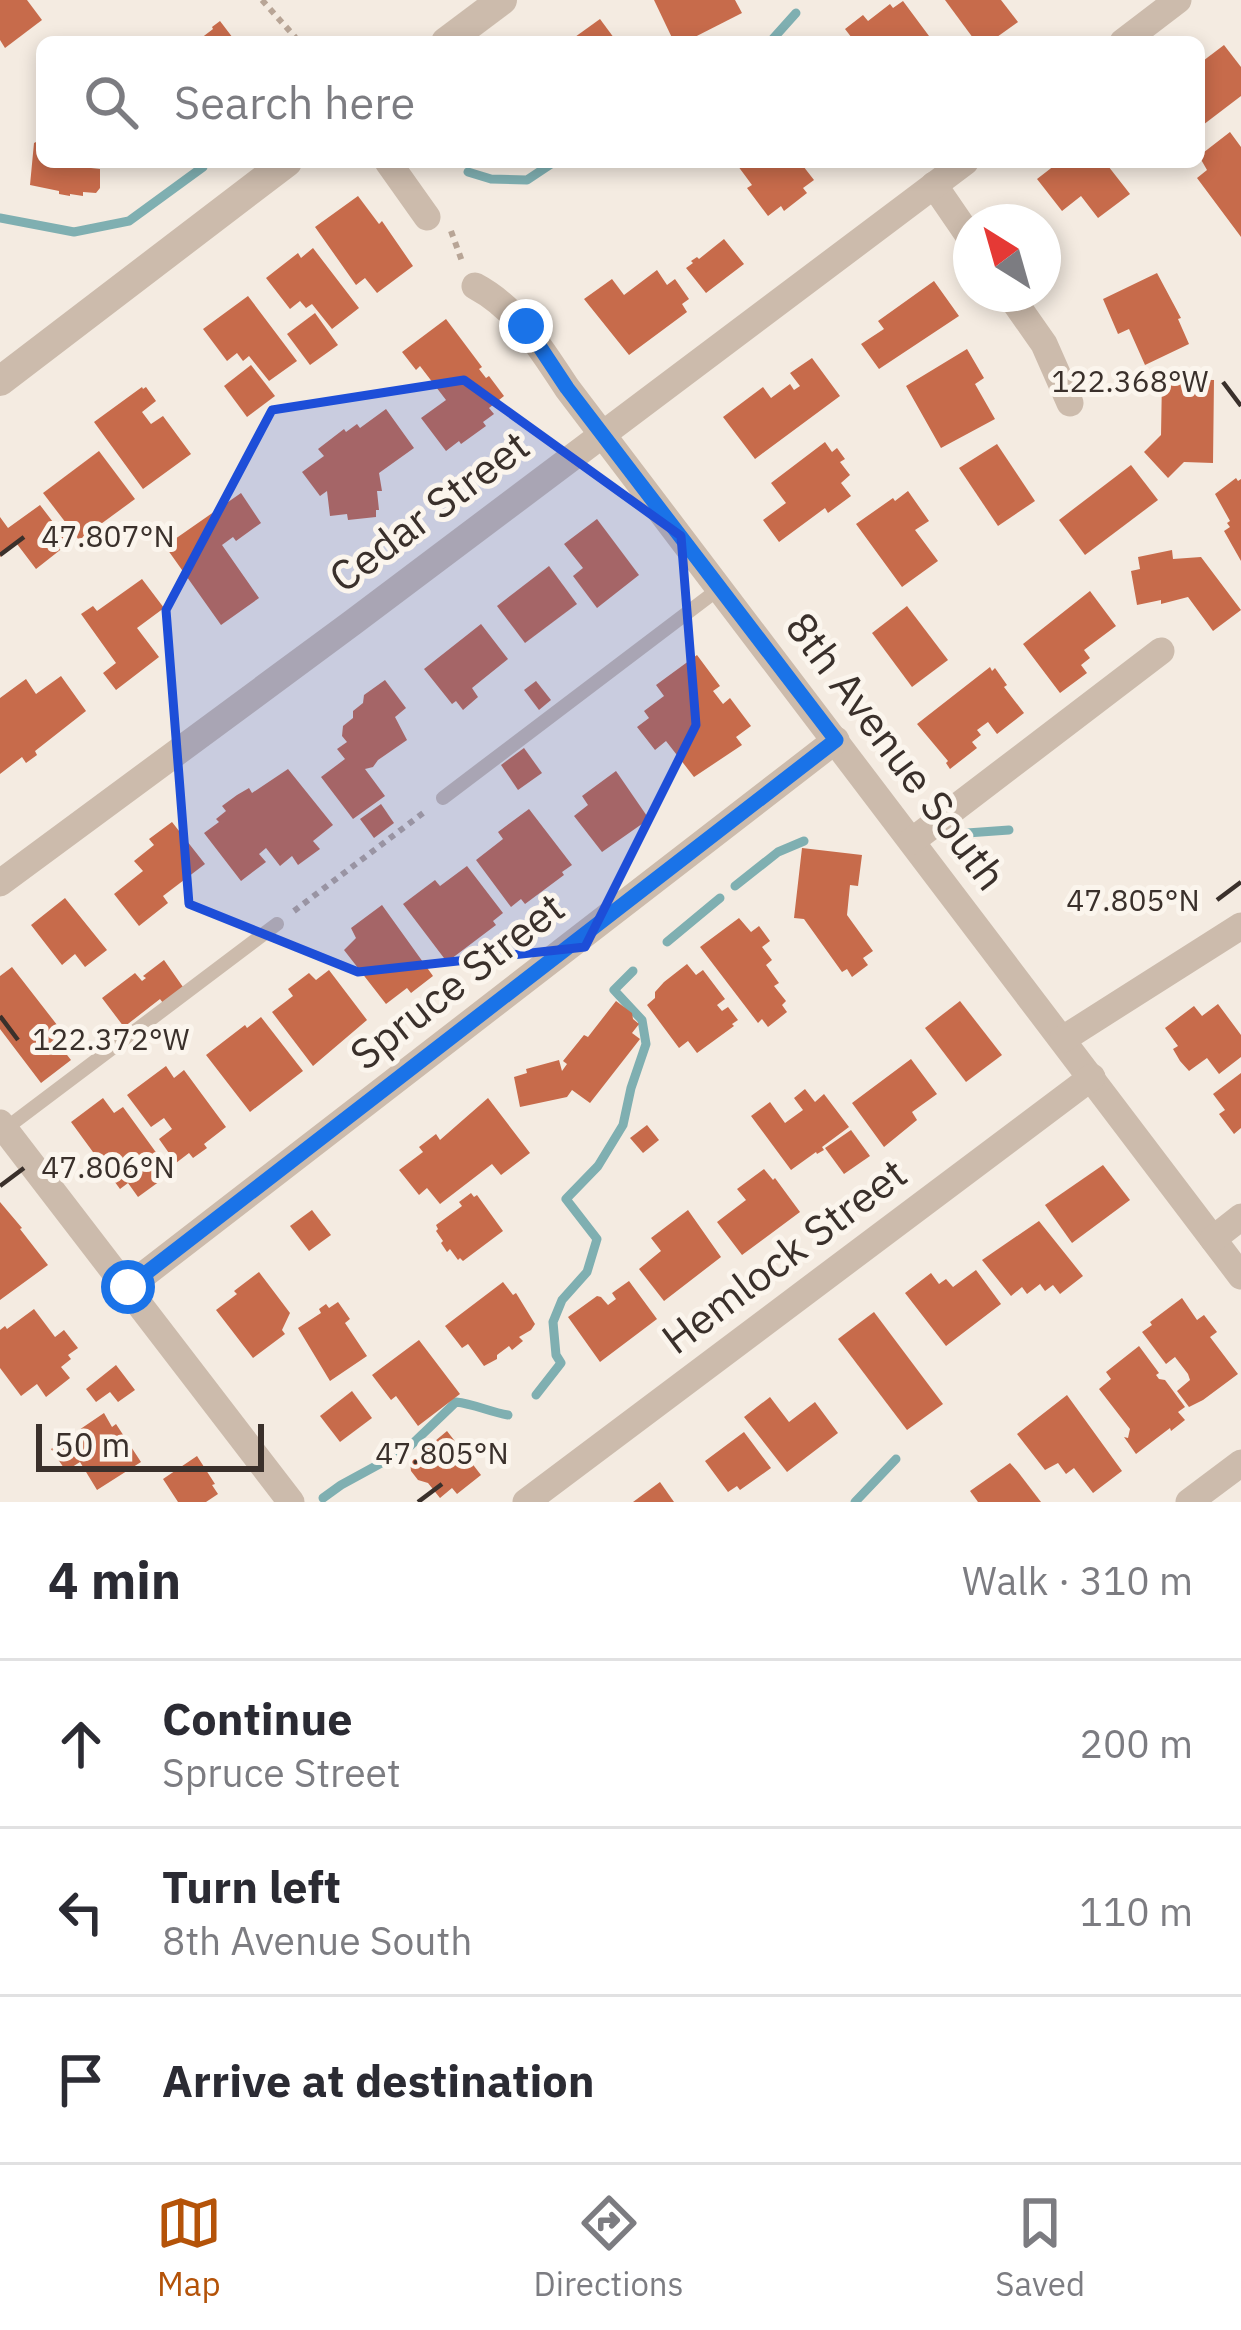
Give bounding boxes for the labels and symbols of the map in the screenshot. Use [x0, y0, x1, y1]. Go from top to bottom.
north arrow [953, 204, 1061, 312]
route end [499, 299, 553, 353]
text: 122.368°W [1052, 361, 1209, 400]
street label: Cedar Street [318, 417, 540, 604]
text: 47.807°N [41, 516, 175, 555]
street label: 8th Avenue South [774, 601, 1019, 901]
street label: Spruce Street [338, 880, 575, 1081]
text: 47.805°N [1066, 880, 1200, 919]
text: 122.372°W [33, 1019, 190, 1058]
street label: Hemlock Street [650, 1146, 917, 1366]
text: 47.806°N [41, 1147, 175, 1186]
route start [101, 1260, 155, 1314]
scale bar [36, 1418, 264, 1471]
text: 47.805°N [375, 1433, 509, 1472]

